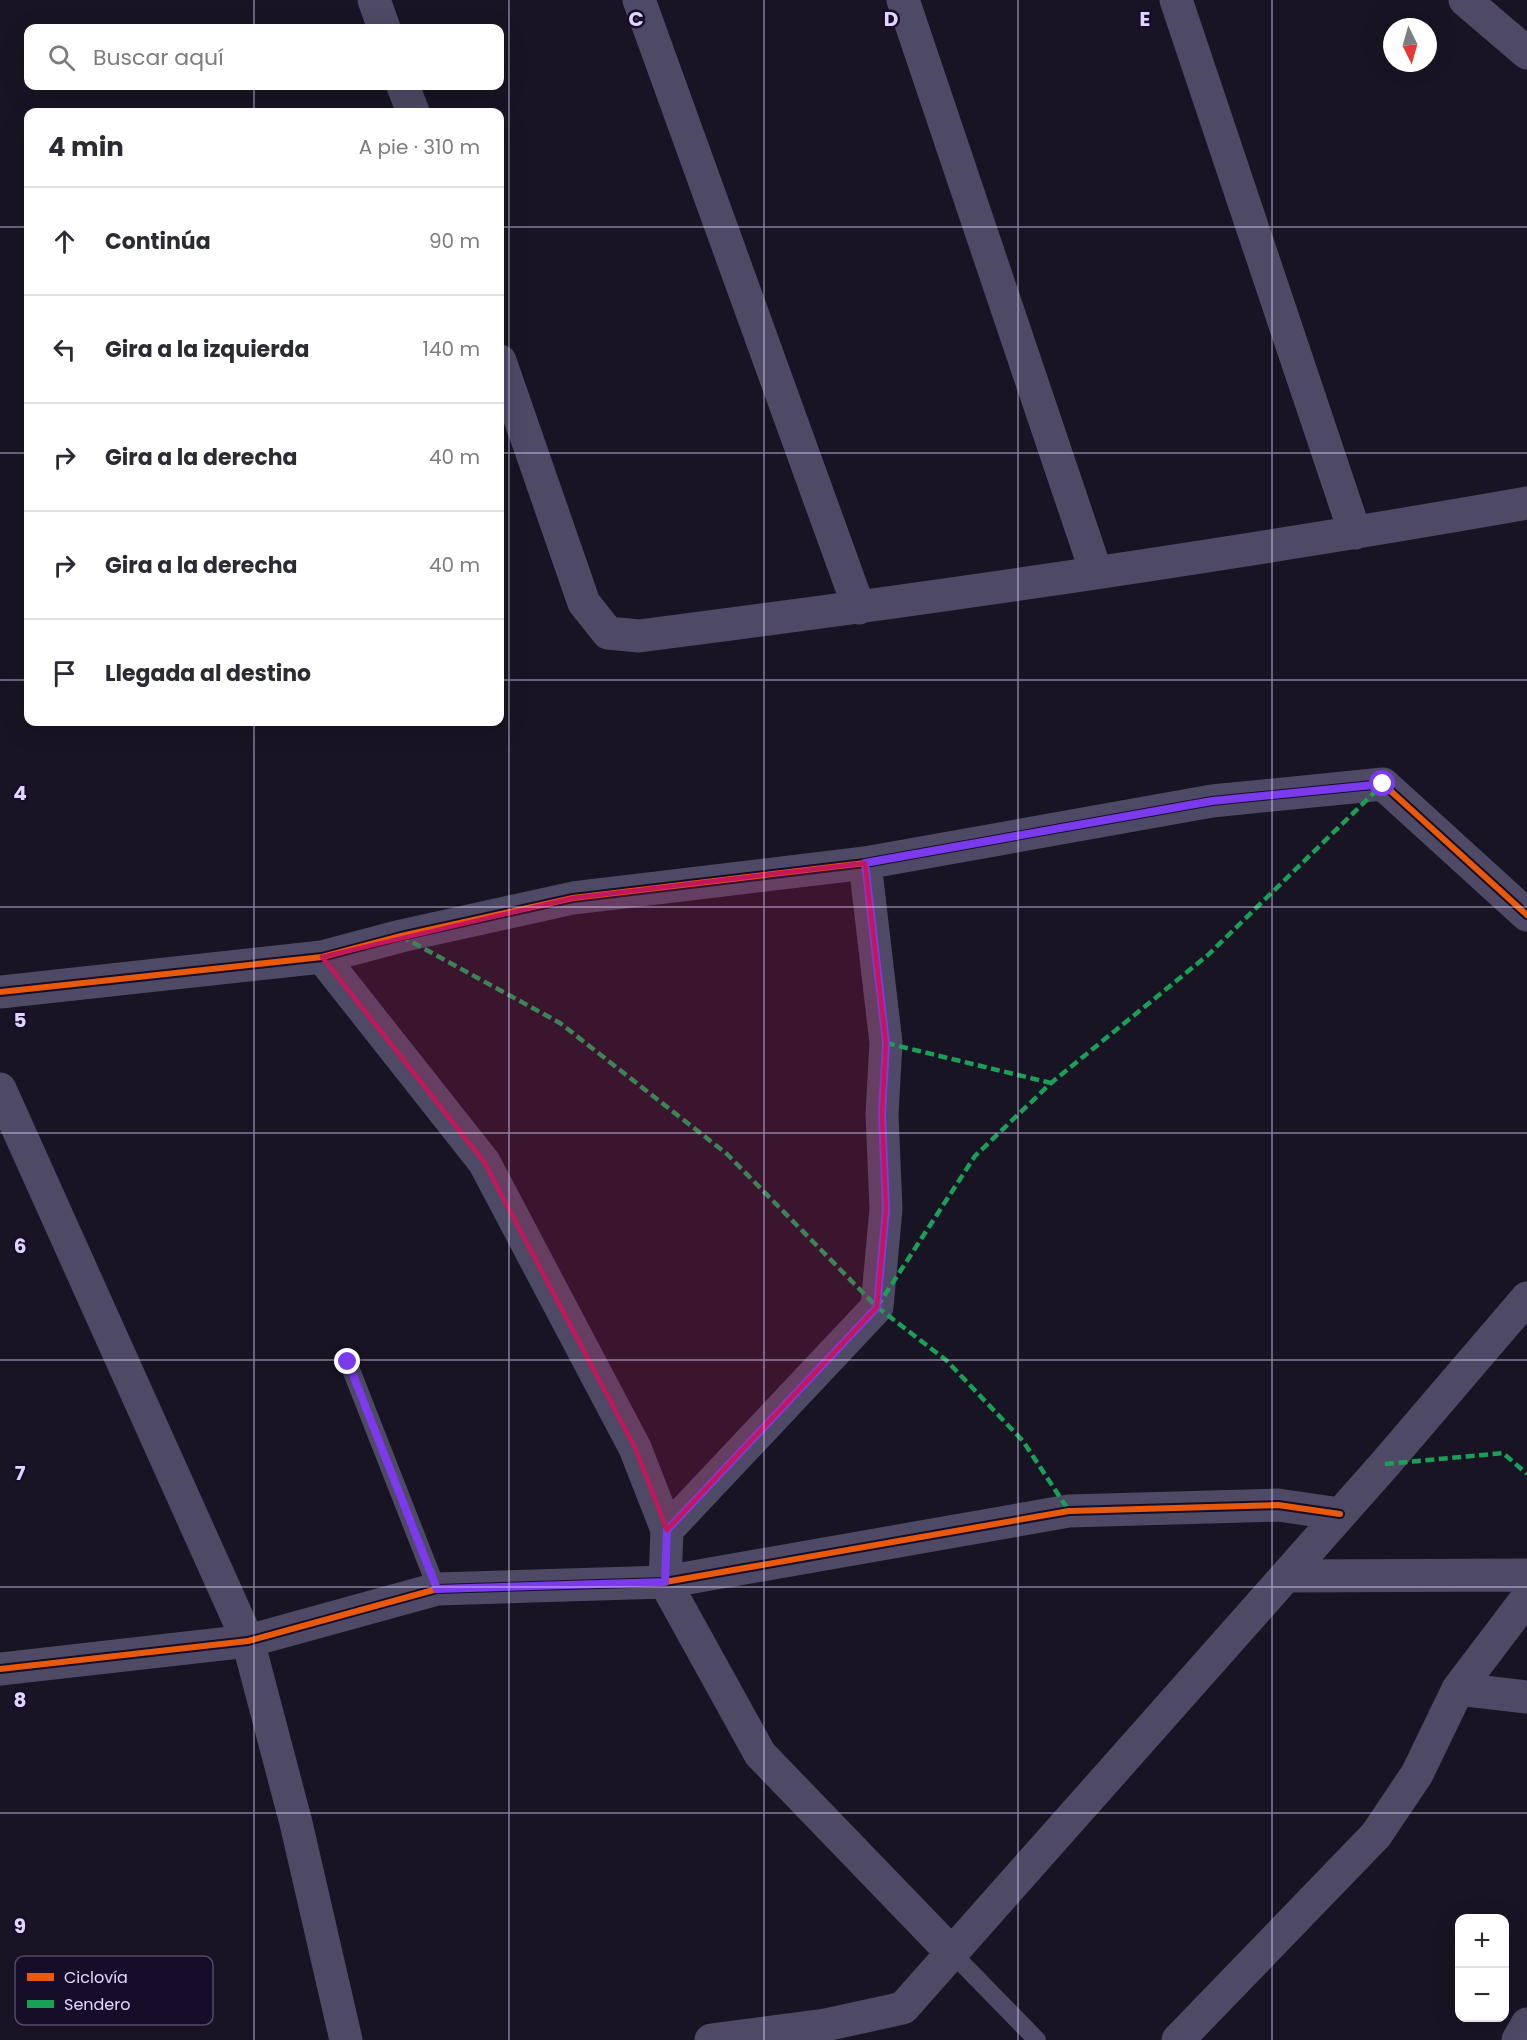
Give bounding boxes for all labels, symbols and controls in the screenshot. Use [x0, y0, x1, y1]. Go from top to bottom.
text: C [628, 5, 644, 33]
text: D [884, 5, 898, 33]
text: E [1140, 5, 1150, 33]
north arrow [1383, 18, 1437, 72]
search box [24, 24, 504, 90]
icon: search [45, 41, 78, 74]
text: Buscar aquí [93, 42, 224, 73]
text: 4 min [48, 129, 124, 165]
text: A pie · 310 m [359, 133, 480, 161]
icon: ahead [48, 225, 81, 258]
text: Continúa [105, 226, 211, 257]
text: 90 m [429, 227, 480, 255]
icon: left [48, 333, 81, 366]
text: Gira a la izquierda [105, 334, 309, 365]
text: 140 m [423, 335, 480, 363]
icon: right [48, 441, 81, 474]
text: Gira a la derecha [105, 442, 298, 473]
text: 40 m [429, 443, 480, 471]
icon: right [48, 549, 81, 582]
text: Gira a la derecha [105, 550, 298, 581]
text: 40 m [429, 551, 480, 579]
icon: arrive [48, 657, 81, 690]
text: Llegada al destino [105, 658, 311, 689]
route start [1369, 770, 1395, 796]
text: 4 [13, 779, 27, 807]
text: 5 [14, 1006, 27, 1034]
text: 6 [14, 1232, 26, 1260]
route end [334, 1348, 360, 1374]
text: 7 [15, 1459, 26, 1487]
text: 8 [14, 1686, 26, 1714]
text: 9 [14, 1912, 26, 1940]
map controls [1455, 1914, 1509, 2022]
button: + [1455, 1914, 1509, 1968]
legend [15, 1956, 213, 2025]
text: Ciclovía [64, 1966, 128, 1989]
button: − [1455, 1968, 1509, 2022]
text: Sendero [64, 1993, 131, 2016]

